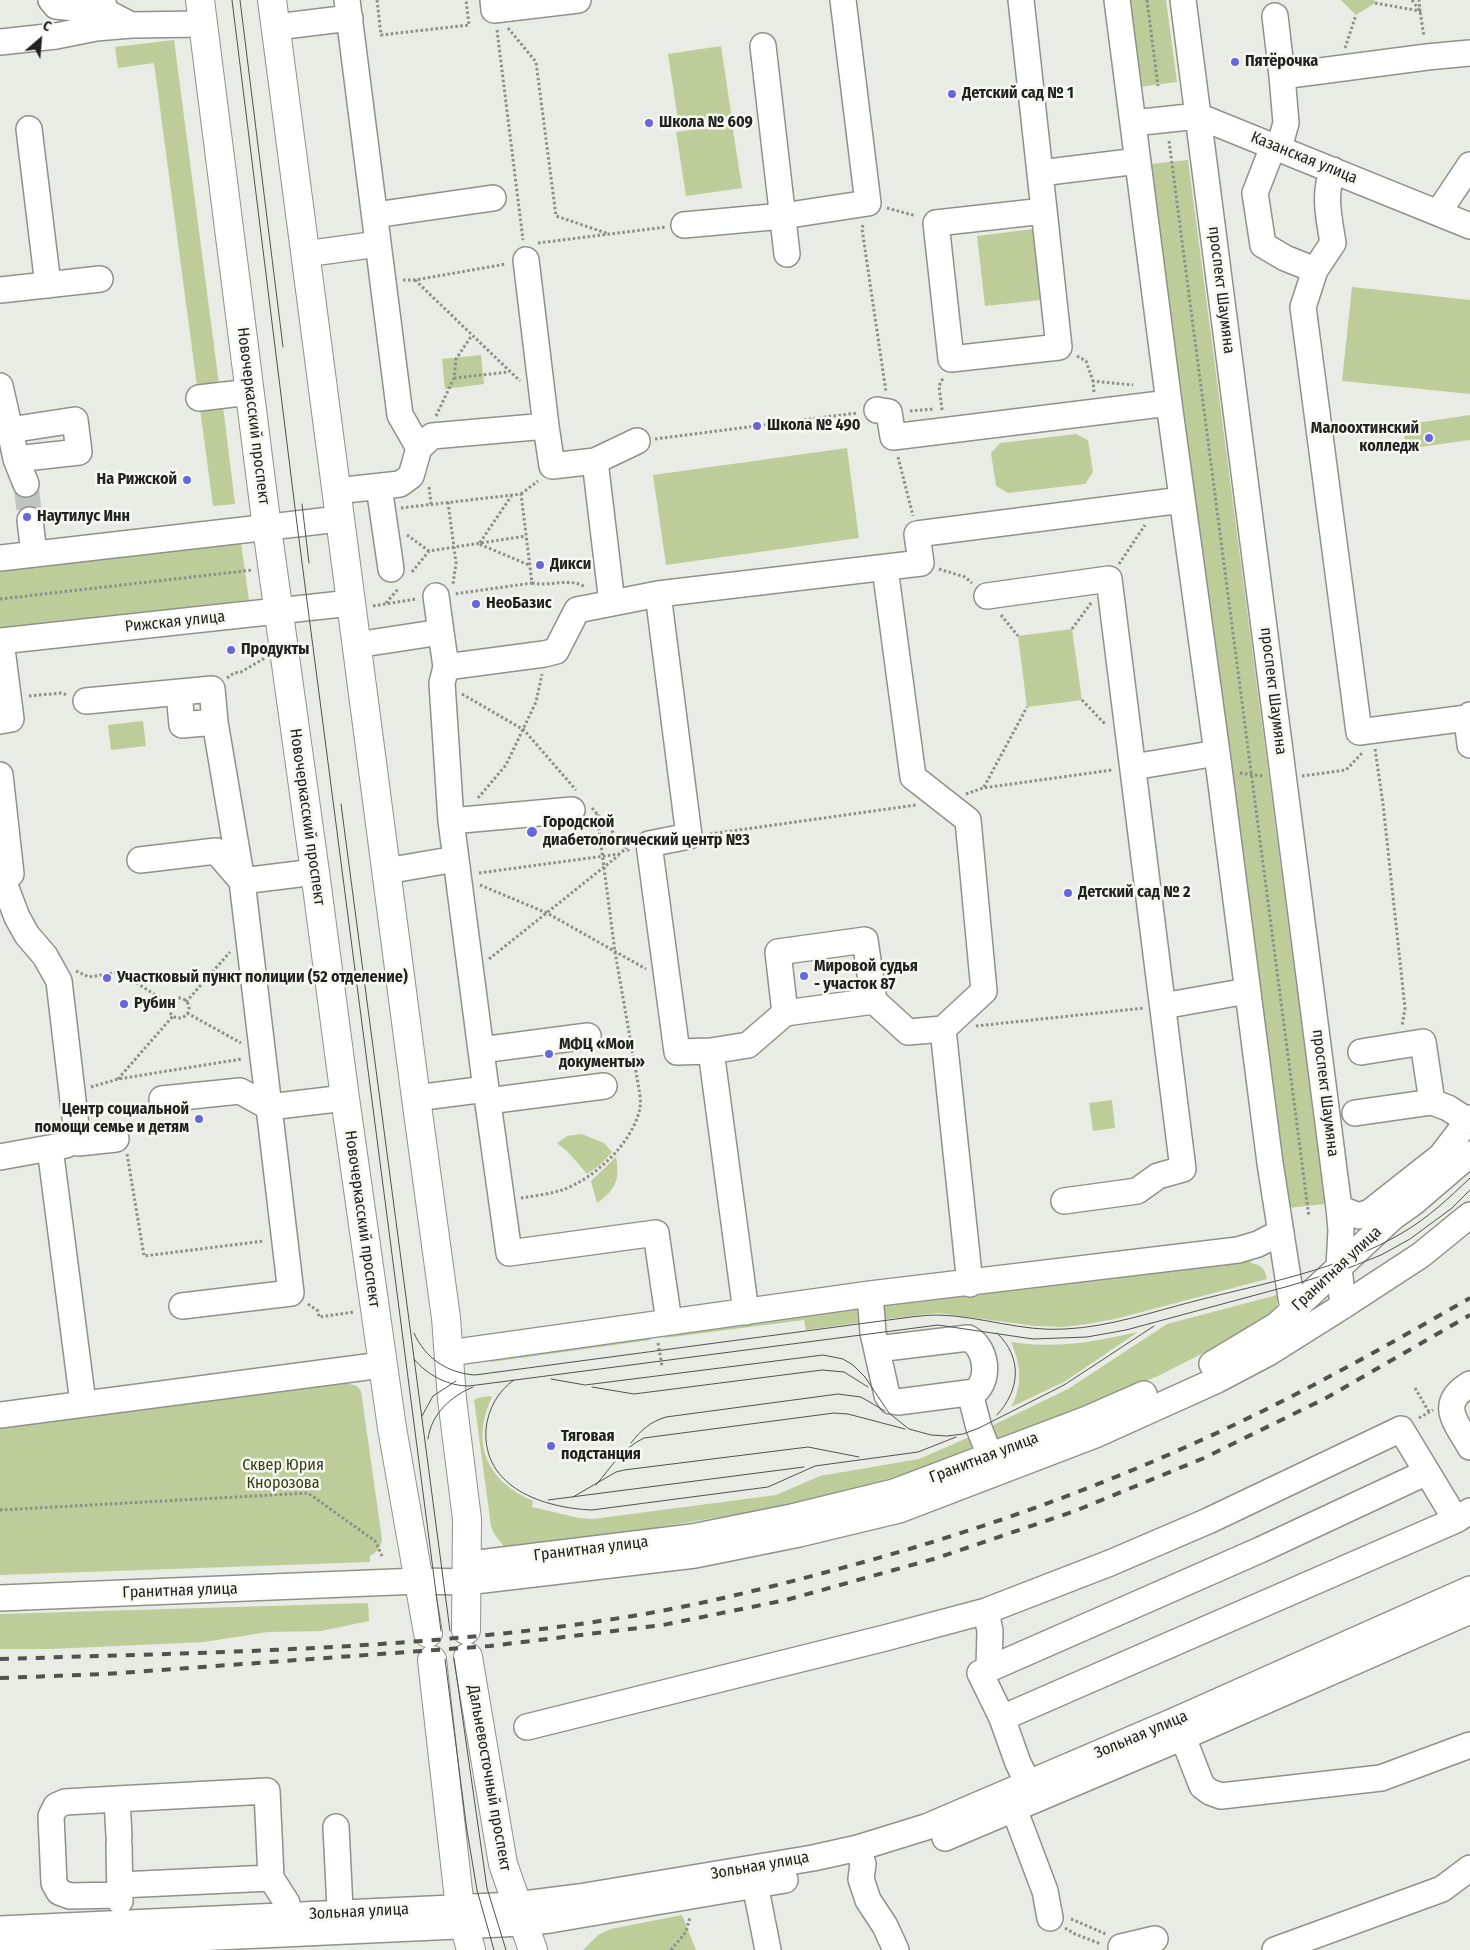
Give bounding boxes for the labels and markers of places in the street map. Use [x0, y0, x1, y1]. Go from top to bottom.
place label: Пятёрочка [1245, 52, 1318, 72]
marker: Пятёрочка [1229, 56, 1241, 68]
place label: Детский сад № 1 [962, 84, 1074, 104]
marker: Детский сад № 1 [946, 88, 958, 100]
place label: Школа № 609 [659, 113, 753, 133]
marker: Школа № 609 [643, 117, 655, 129]
place label: Школа № 490 [767, 416, 861, 436]
place label: Малоохтинский колледж [1311, 419, 1419, 457]
marker: Школа № 490 [751, 420, 763, 432]
marker: Малоохтинский колледж [1423, 432, 1435, 444]
place label: На Рижской [97, 470, 177, 490]
marker: На Рижской [181, 474, 193, 486]
place label: Наутилус Инн [37, 507, 130, 527]
marker: Наутилус Инн [21, 511, 33, 523]
place label: Дикси [550, 555, 591, 575]
marker: Дикси [534, 559, 546, 571]
place label: НеоБазис [486, 594, 552, 614]
marker: НеоБазис [470, 598, 482, 610]
place label: Продукты [241, 640, 309, 660]
marker: Продукты [225, 644, 237, 656]
place label: Городской диабетологический центр №3 [543, 813, 750, 851]
marker: Городской диабетологический центр №3 [525, 825, 539, 839]
place label: Детский сад № 2 [1078, 883, 1190, 903]
marker: Детский сад № 2 [1062, 887, 1074, 899]
place label: Мировой судья - участок 87 [814, 957, 918, 995]
place label: Участковый пункт полиции (52 отделение) [117, 968, 408, 988]
marker: Мировой судья - участок 87 [798, 970, 810, 982]
marker: Участковый пункт полиции (52 отделение) [101, 972, 113, 984]
place label: Рубин [134, 994, 176, 1014]
marker: Рубин [118, 998, 130, 1010]
place label: МФЦ «Мои документы» [559, 1035, 645, 1073]
marker: МФЦ «Мои документы» [543, 1048, 555, 1060]
place label: Центр социальной помощи семье и детям [34, 1100, 189, 1138]
marker: Центр социальной помощи семье и детям [193, 1113, 205, 1125]
place label: Тяговая подстанция [561, 1427, 641, 1465]
marker: Тяговая подстанция [545, 1440, 557, 1452]

